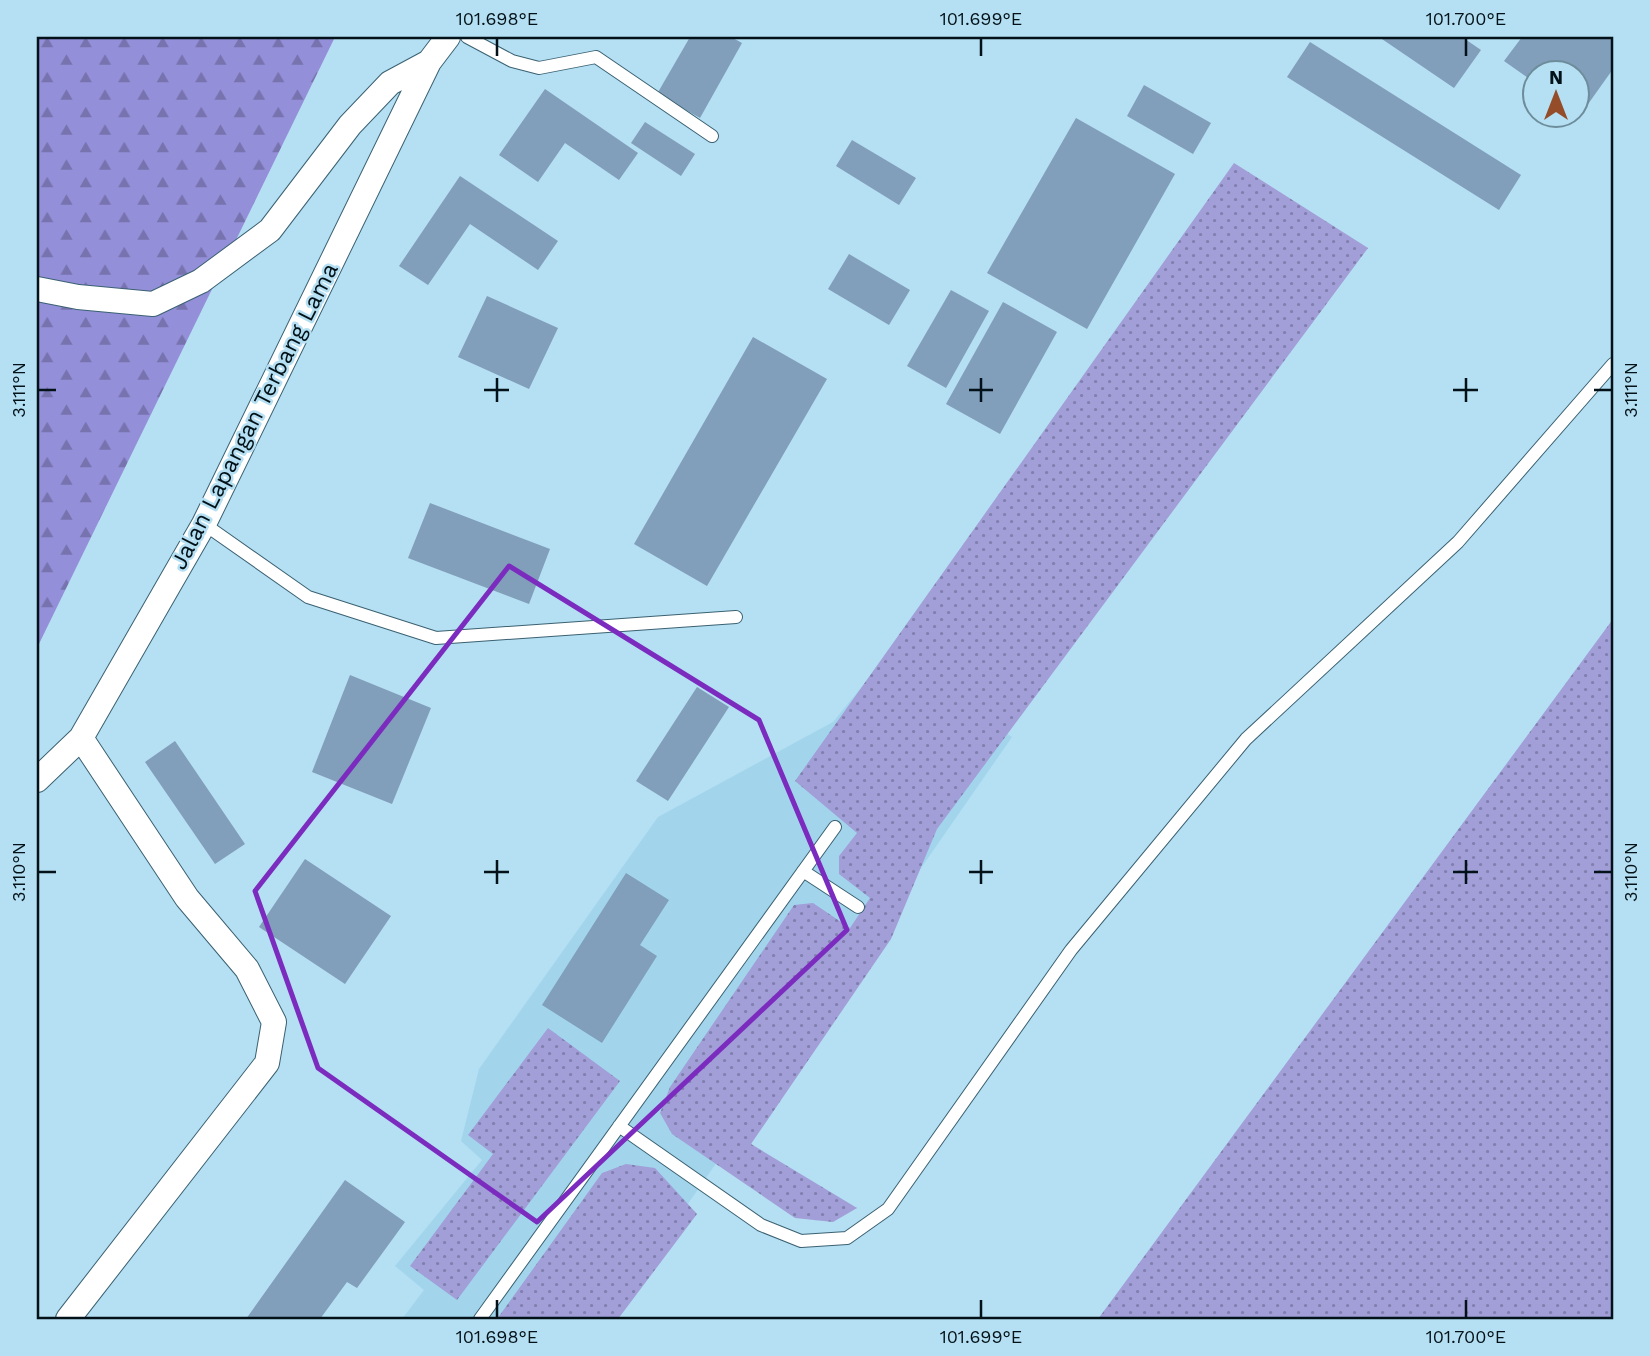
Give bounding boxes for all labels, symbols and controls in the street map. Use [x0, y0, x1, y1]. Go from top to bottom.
text: 101.698°E [456, 8, 538, 29]
text: 101.699°E [940, 8, 1022, 29]
text: 101.700°E [1426, 8, 1506, 29]
north arrow [1520, 60, 1590, 130]
text: N [1549, 66, 1563, 89]
street label: Jalan Lapangan Terbang Lama [165, 258, 344, 574]
text: 3.111°N [8, 362, 29, 418]
text: 3.111°N [1620, 362, 1641, 418]
text: 3.110°N [8, 842, 29, 902]
text: 3.110°N [1620, 842, 1641, 902]
text: 101.698°E [456, 1326, 538, 1347]
text: 101.699°E [940, 1326, 1022, 1347]
text: 101.700°E [1426, 1326, 1506, 1347]

